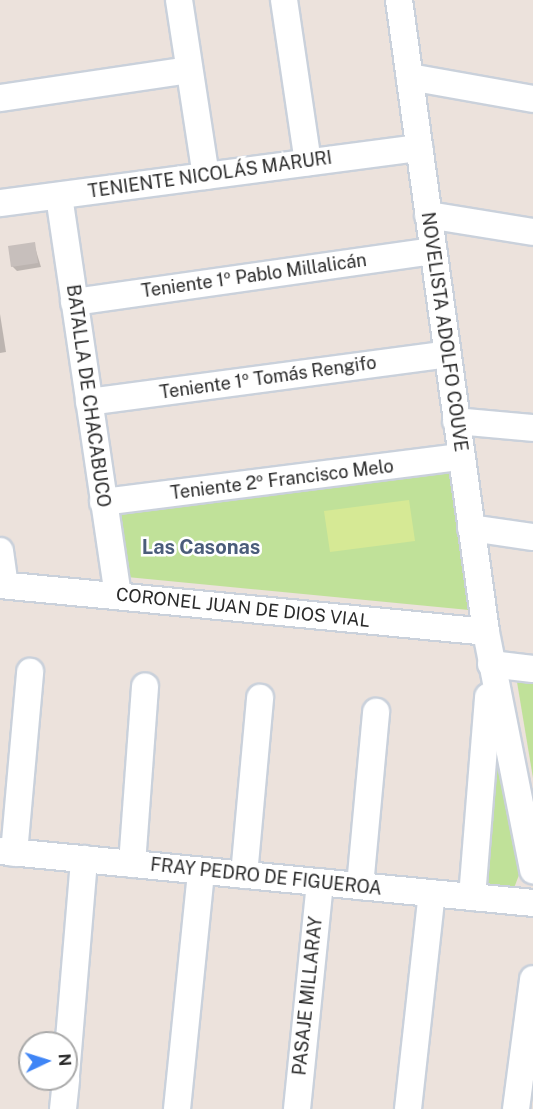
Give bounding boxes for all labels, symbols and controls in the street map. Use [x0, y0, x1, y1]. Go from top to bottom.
street label: TENIENTE NICOLÁS MARURI [87, 147, 333, 203]
street label: NOVELISTA ADOLFO COUVE [416, 211, 472, 453]
street label: Teniente 1º Pablo Millalicán [140, 249, 368, 303]
street label: BATALLA DE CHACABUCO [62, 283, 114, 509]
street label: Teniente 1º Tomás Rengifo [158, 352, 378, 404]
street label: Teniente 2º Francisco Melo [169, 456, 395, 504]
district label: Las Casonas [142, 535, 260, 559]
street label: CORONEL JUAN DE DIOS VIAL [115, 584, 371, 632]
street label: FRAY PEDRO DE FIGUEROA [149, 854, 383, 900]
street label: PASAJE MILLARAY [289, 916, 327, 1076]
north arrow [18, 1031, 78, 1091]
text: N [55, 1053, 74, 1067]

